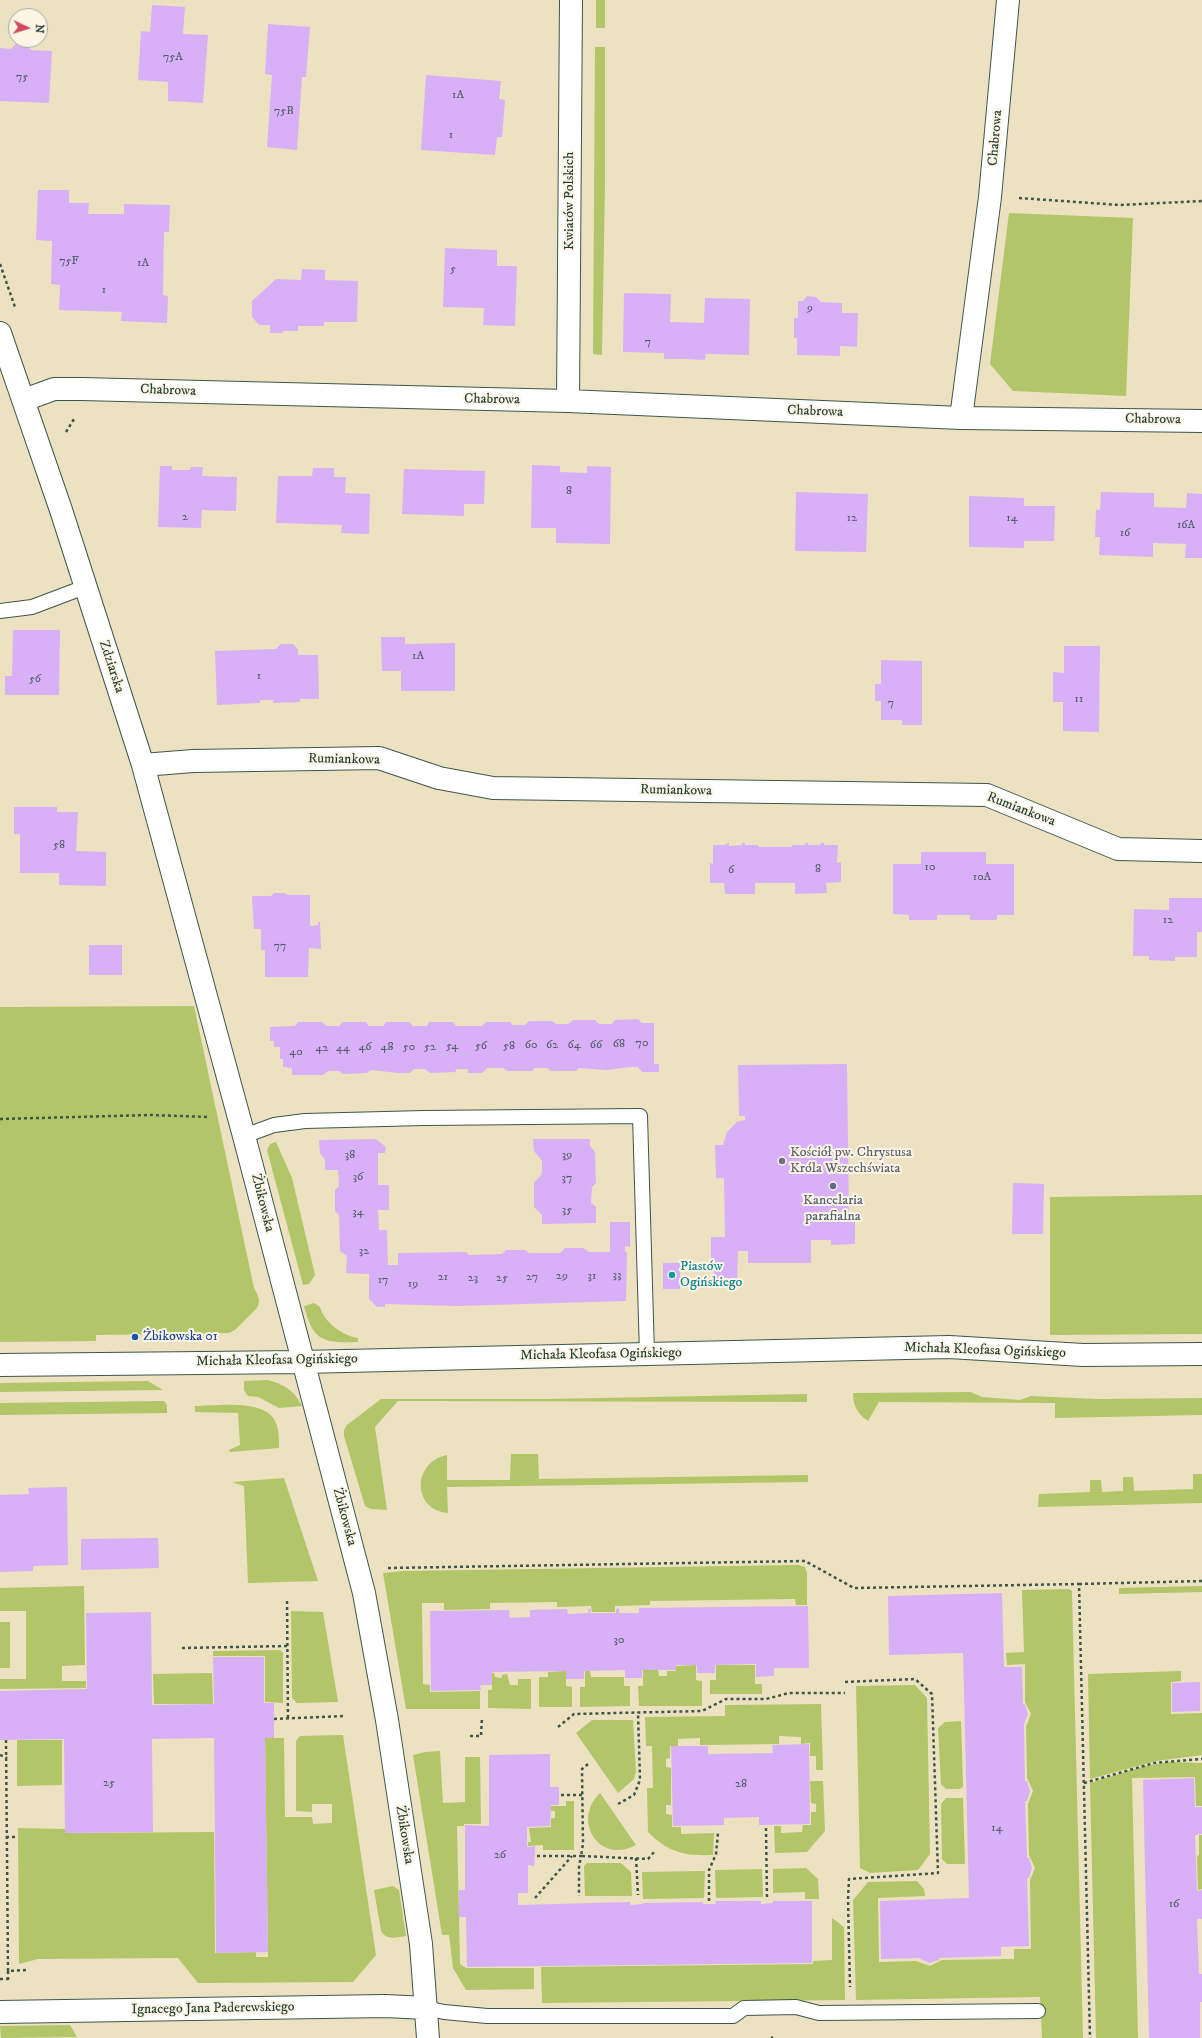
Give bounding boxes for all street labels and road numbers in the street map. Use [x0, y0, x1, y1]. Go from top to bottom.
street label: Chabrowa [985, 109, 1007, 167]
street label: Kwiatów Polskich [562, 152, 578, 250]
street label: Chabrowa [140, 382, 196, 400]
street label: Chabrowa [464, 391, 520, 409]
street label: Chabrowa [787, 403, 843, 421]
street label: Chabrowa [1125, 411, 1181, 429]
street label: Zdziarska [95, 639, 127, 695]
street label: Rumiankowa [308, 751, 380, 769]
street label: Rumiankowa [640, 782, 712, 800]
street label: Rumiankowa [984, 789, 1058, 831]
street label: Żbikowska [247, 1172, 277, 1234]
street label: Michała Kleofasa Ogińskiego [904, 1340, 1066, 1362]
street label: Michała Kleofasa Ogińskiego [520, 1345, 682, 1365]
street label: Michała Kleofasa Ogińskiego [196, 1351, 358, 1371]
street label: Żbikowska [328, 1486, 360, 1548]
street label: Żbikowska [391, 1804, 417, 1866]
street label: Ignacego Jana Paderewskiego [131, 1999, 295, 2019]

